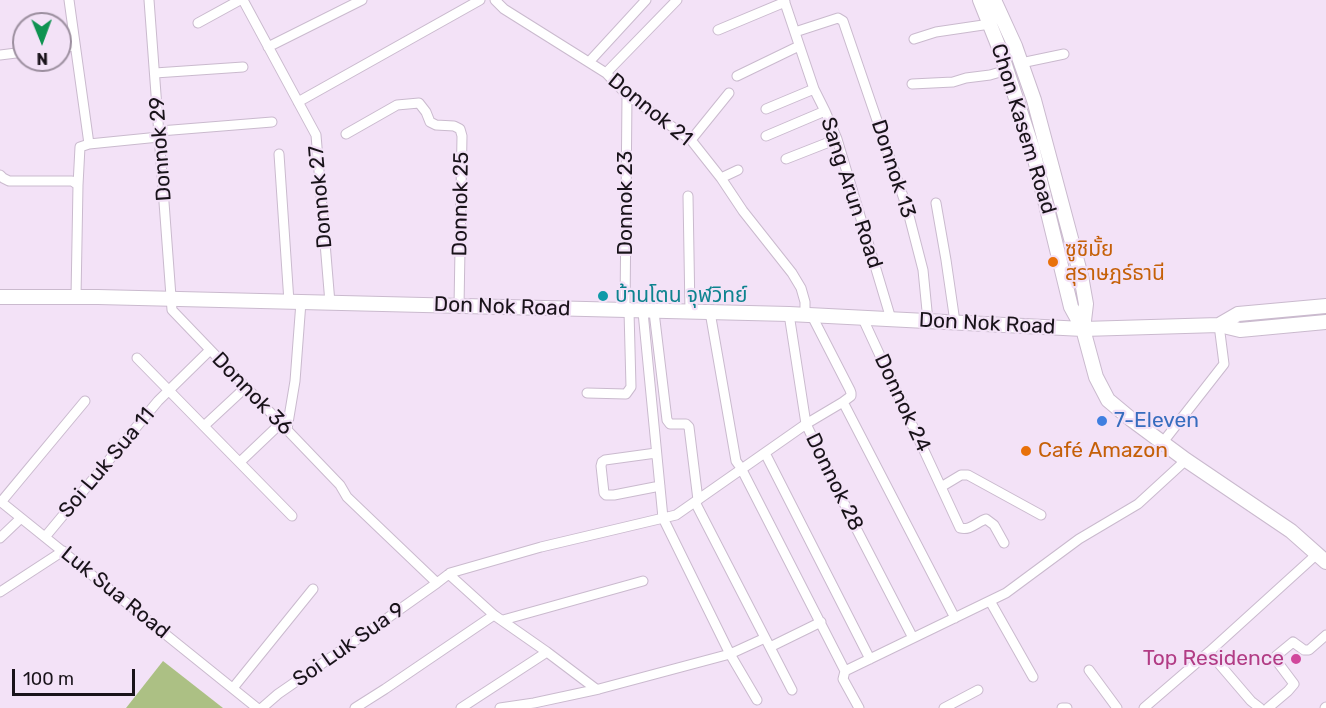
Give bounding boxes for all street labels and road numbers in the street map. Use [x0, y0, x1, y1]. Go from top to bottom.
street label: Chon Kasem Road [985, 41, 1061, 217]
street label: Donnok 21 [603, 68, 697, 152]
street label: Donnok 29 [145, 96, 177, 202]
street label: Sang Arun Road [815, 114, 887, 272]
street label: Donnok 13 [865, 117, 921, 221]
street label: Donnok 27 [304, 145, 338, 249]
street label: Donnok 25 [447, 151, 475, 257]
street label: Donnok 23 [613, 151, 639, 255]
street label: Don Nok Road [433, 292, 571, 322]
street label: Don Nok Road [918, 308, 1056, 340]
street label: Donnok 36 [206, 347, 298, 441]
street label: Donnok 24 [868, 350, 936, 456]
street label: Soi Luk Sua 11 [54, 403, 160, 523]
street label: Donnok 28 [800, 429, 868, 535]
street label: Luk Sua Road [56, 542, 174, 644]
street label: Soi Luk Sua 9 [288, 597, 410, 693]

